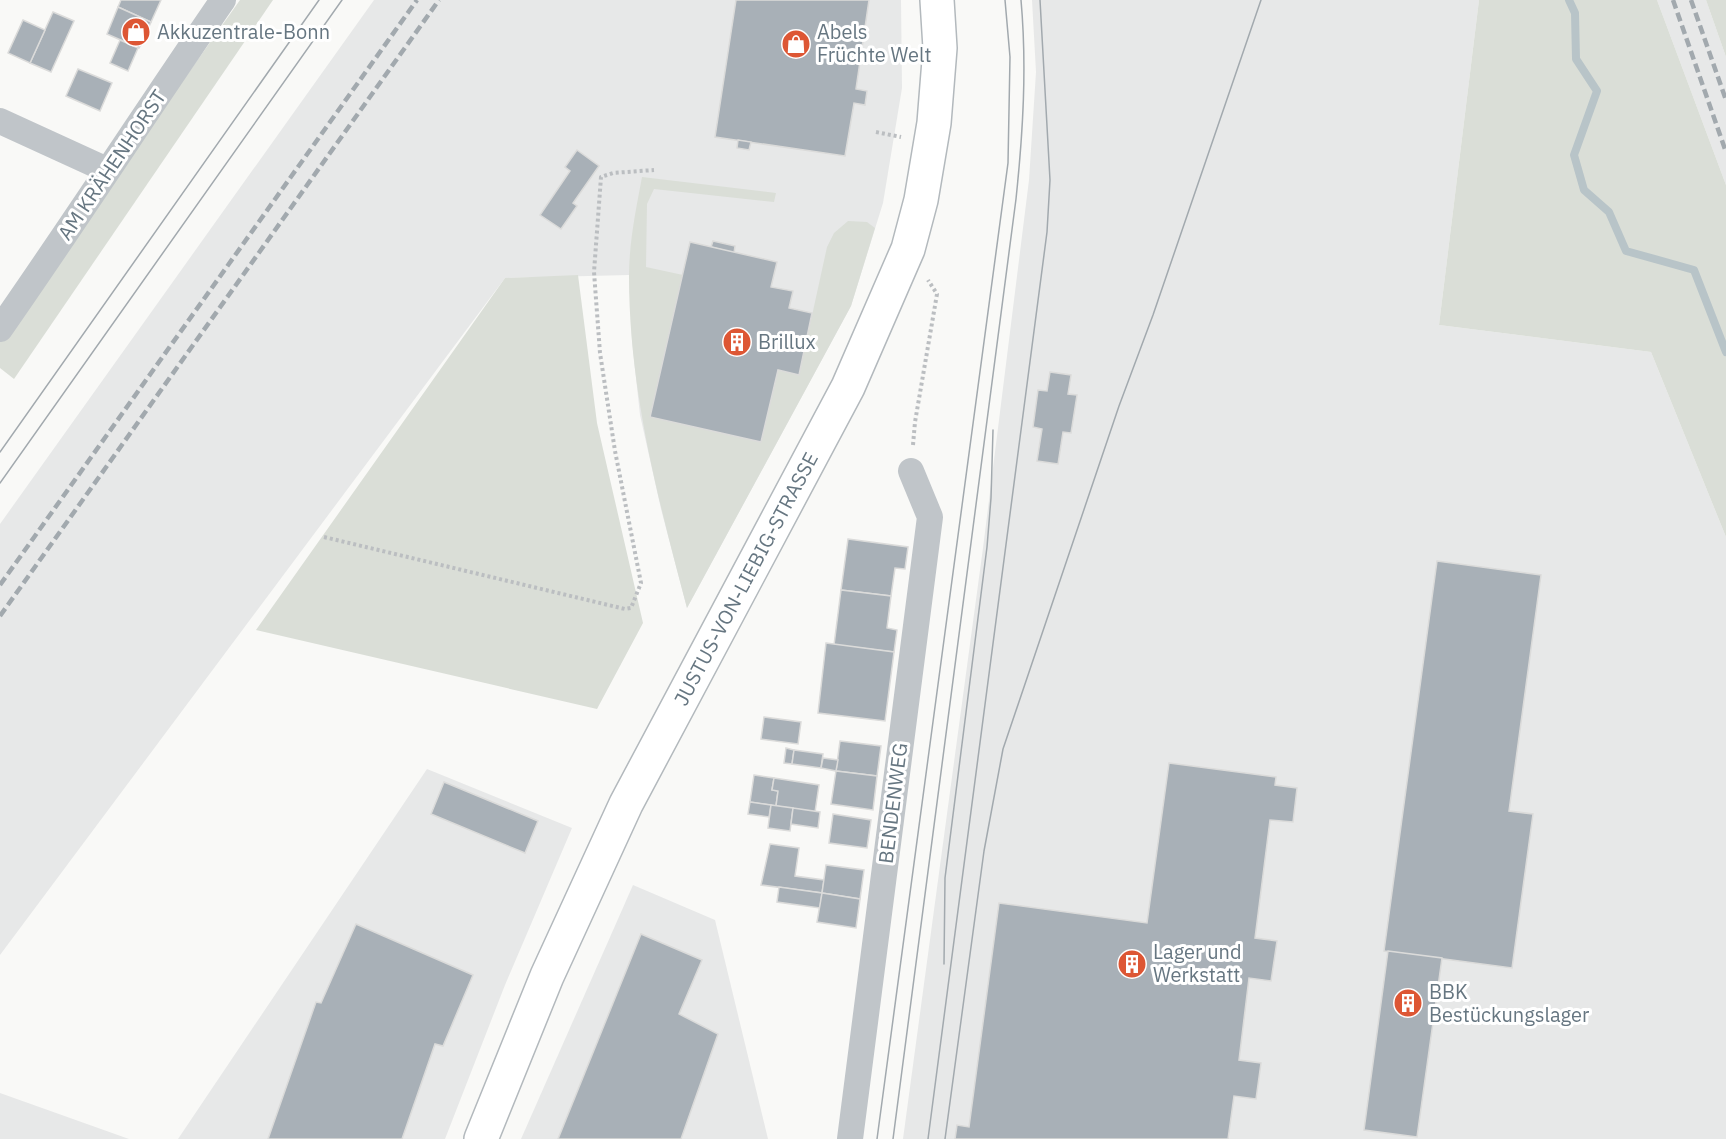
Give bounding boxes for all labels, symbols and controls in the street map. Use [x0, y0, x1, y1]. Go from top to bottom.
shop icon: Akkuzentrale-Bonn [120, 16, 152, 48]
place label: Akkuzentrale-Bonn [157, 18, 330, 45]
place label: Abels Früchte Welt [817, 18, 931, 68]
shop icon: Abels Früchte Welt [780, 28, 812, 60]
street label: AM KRÄHENHORST [51, 84, 172, 245]
building icon: Brillux [721, 326, 753, 358]
place label: Brillux [758, 328, 816, 355]
street label: JUSTUS-VON-LIEBIG-STRASSE [667, 447, 824, 710]
street label: BENDENWEG [872, 741, 913, 865]
place label: Lager und Werkstatt [1153, 938, 1241, 988]
building icon: Lager und Werkstatt [1116, 948, 1148, 980]
place label: BBK Bestückungslager [1429, 978, 1589, 1028]
building icon: BBK Bestückungslager [1392, 987, 1424, 1019]

